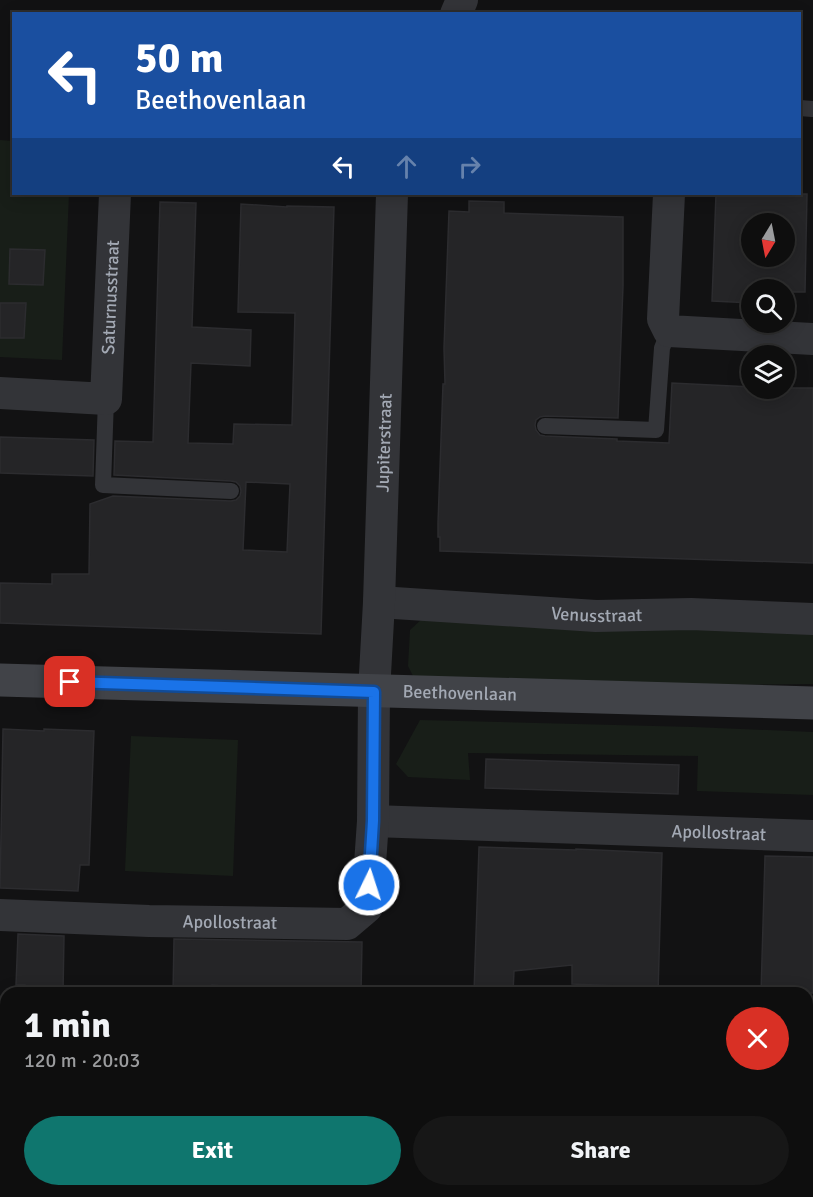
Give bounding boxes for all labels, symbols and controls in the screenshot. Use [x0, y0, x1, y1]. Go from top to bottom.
text: 50 m [135, 33, 224, 84]
icon: left [36, 36, 114, 114]
text: Beethovenlaan [135, 84, 307, 117]
icon: left [327, 150, 360, 183]
icon: ahead [390, 150, 423, 183]
icon: right [453, 150, 486, 183]
north arrow [741, 213, 795, 267]
map controls [741, 213, 795, 399]
street label: Saturnusstraat [97, 240, 124, 355]
button: search [741, 279, 795, 333]
button: layers [741, 345, 795, 399]
street label: Jupiterstraat [371, 393, 397, 493]
street label: Venusstraat [550, 602, 642, 627]
pin [44, 656, 95, 707]
icon: arrive [53, 665, 86, 698]
street label: Beethovenlaan [402, 680, 517, 706]
street label: Apollostraat [671, 820, 766, 845]
position arrow [337, 853, 401, 917]
street label: Apollostraat [182, 911, 277, 934]
text: 1 min [24, 1003, 111, 1048]
button: close [726, 1007, 789, 1070]
text: 120 m · 20:03 [24, 1048, 140, 1073]
button: Exit [24, 1116, 401, 1185]
button: Share [413, 1116, 789, 1185]

